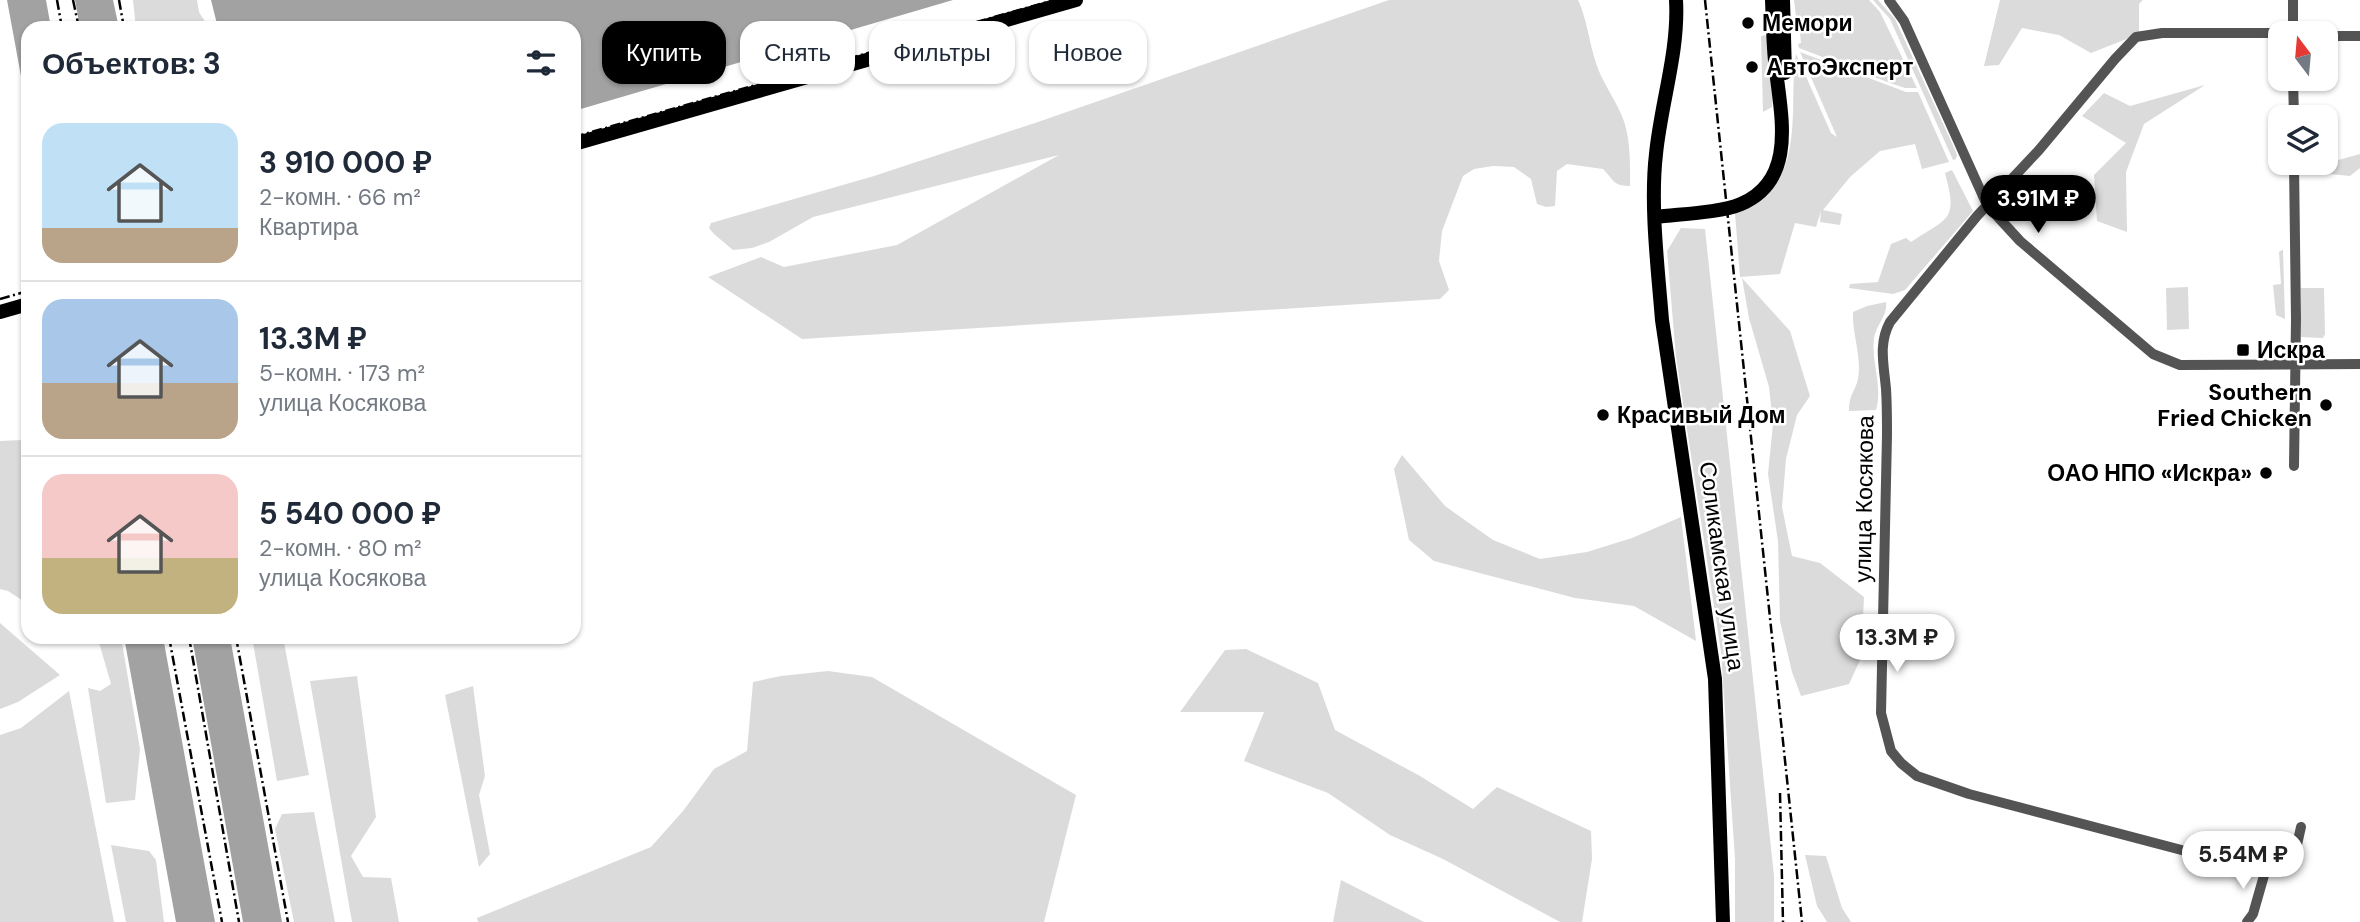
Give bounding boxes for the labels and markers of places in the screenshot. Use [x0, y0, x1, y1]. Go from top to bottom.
place label: Мемори [1762, 8, 1853, 38]
marker: Мемори [1740, 15, 1756, 31]
place label: АвтоЭксперт [1766, 52, 1914, 82]
marker: АвтоЭксперт [1744, 59, 1760, 75]
pin: 3.91M ₽ [1973, 176, 2103, 235]
place label: Искра [2257, 335, 2325, 365]
marker: Искра [2235, 342, 2251, 358]
place label: Southern Fried Chicken [2157, 377, 2312, 433]
marker: Southern Fried Chicken [2318, 397, 2334, 413]
place label: Красивый Дом [1617, 400, 1786, 430]
marker: Красивый Дом [1595, 407, 1611, 423]
place label: ОАО НПО «Искра» [2047, 458, 2252, 488]
marker: ОАО НПО «Искра» [2258, 465, 2274, 481]
pin: 13.3M ₽ [1832, 614, 1962, 674]
pin: 5.54M ₽ [2178, 832, 2308, 891]

